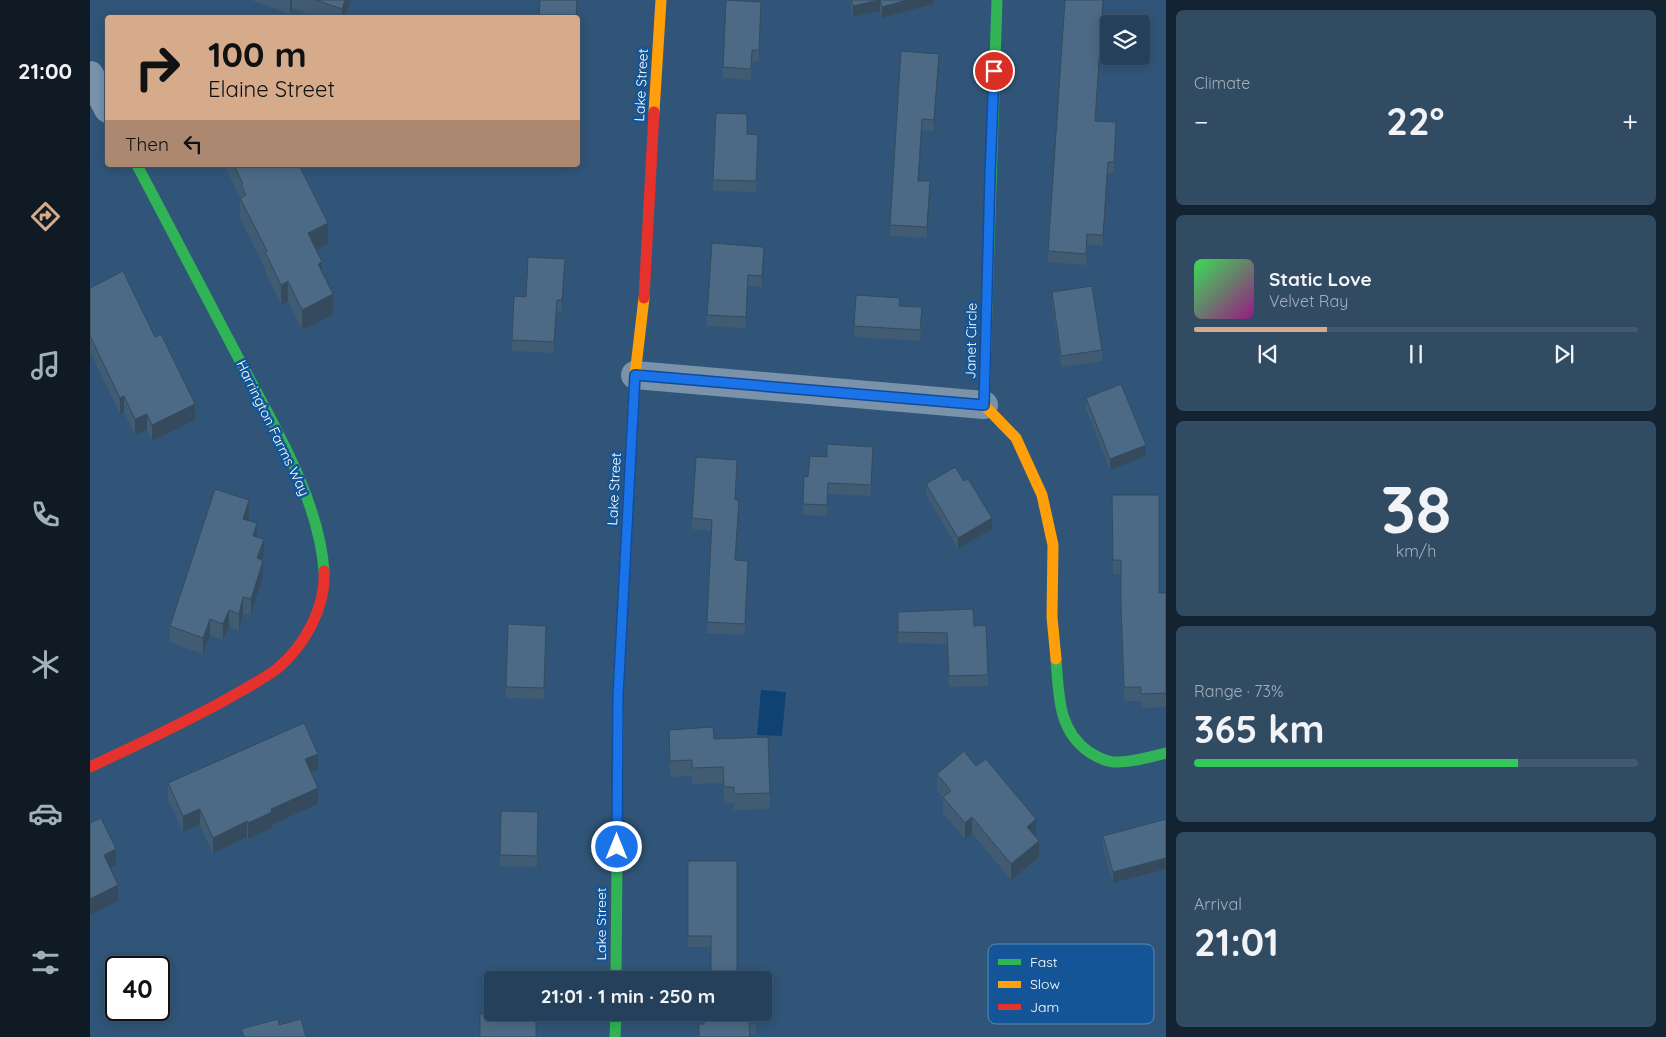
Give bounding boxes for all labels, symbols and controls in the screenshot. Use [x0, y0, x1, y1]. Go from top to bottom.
map controls [1100, 15, 1150, 65]
button: layers [1100, 15, 1150, 65]
text: 100 m [208, 32, 307, 76]
icon: right [125, 35, 190, 100]
street label: Lake Street [630, 48, 652, 122]
pin [973, 50, 1015, 92]
text: 21:00 [18, 57, 72, 85]
icon: arrive [980, 57, 1008, 85]
text: Climate [1194, 73, 1250, 93]
text: Elaine Street [208, 75, 335, 103]
text: 22° [1386, 97, 1444, 145]
text: − [1194, 104, 1209, 139]
text: + [1622, 104, 1638, 139]
icon: left [179, 130, 207, 158]
text: Then [125, 132, 169, 156]
icon: directions [28, 199, 63, 234]
text: Static Love [1269, 267, 1372, 291]
text: Velvet Ray [1269, 291, 1348, 311]
street label: Janet Circle [961, 303, 981, 379]
icon: previous [1254, 340, 1282, 368]
icon: pause [1402, 340, 1430, 368]
icon: next [1550, 340, 1578, 368]
icon: music [28, 348, 63, 383]
street label: Harrington Farms Way [232, 357, 314, 499]
street label: Lake Street [603, 452, 625, 526]
text: 38 [1381, 468, 1451, 549]
icon: phone [28, 497, 63, 532]
text: km/h [1396, 541, 1436, 561]
icon: climate [28, 647, 63, 682]
text: Range · 73% [1194, 681, 1283, 701]
text: 365 km [1194, 705, 1325, 753]
icon: car [28, 796, 63, 831]
position arrow [590, 820, 642, 872]
street label: Lake Street [592, 887, 610, 961]
text: Arrival [1194, 894, 1242, 914]
text: 21:01 [1194, 918, 1279, 966]
legend [988, 944, 1154, 1024]
icon: filters [28, 945, 63, 980]
text: Fast [1030, 953, 1058, 971]
speed limit sign: 40 [105, 956, 170, 1021]
text: Slow [1030, 975, 1060, 993]
text: 21:01 · 1 min · 250 m [541, 984, 715, 1008]
text: Jam [1030, 998, 1059, 1016]

